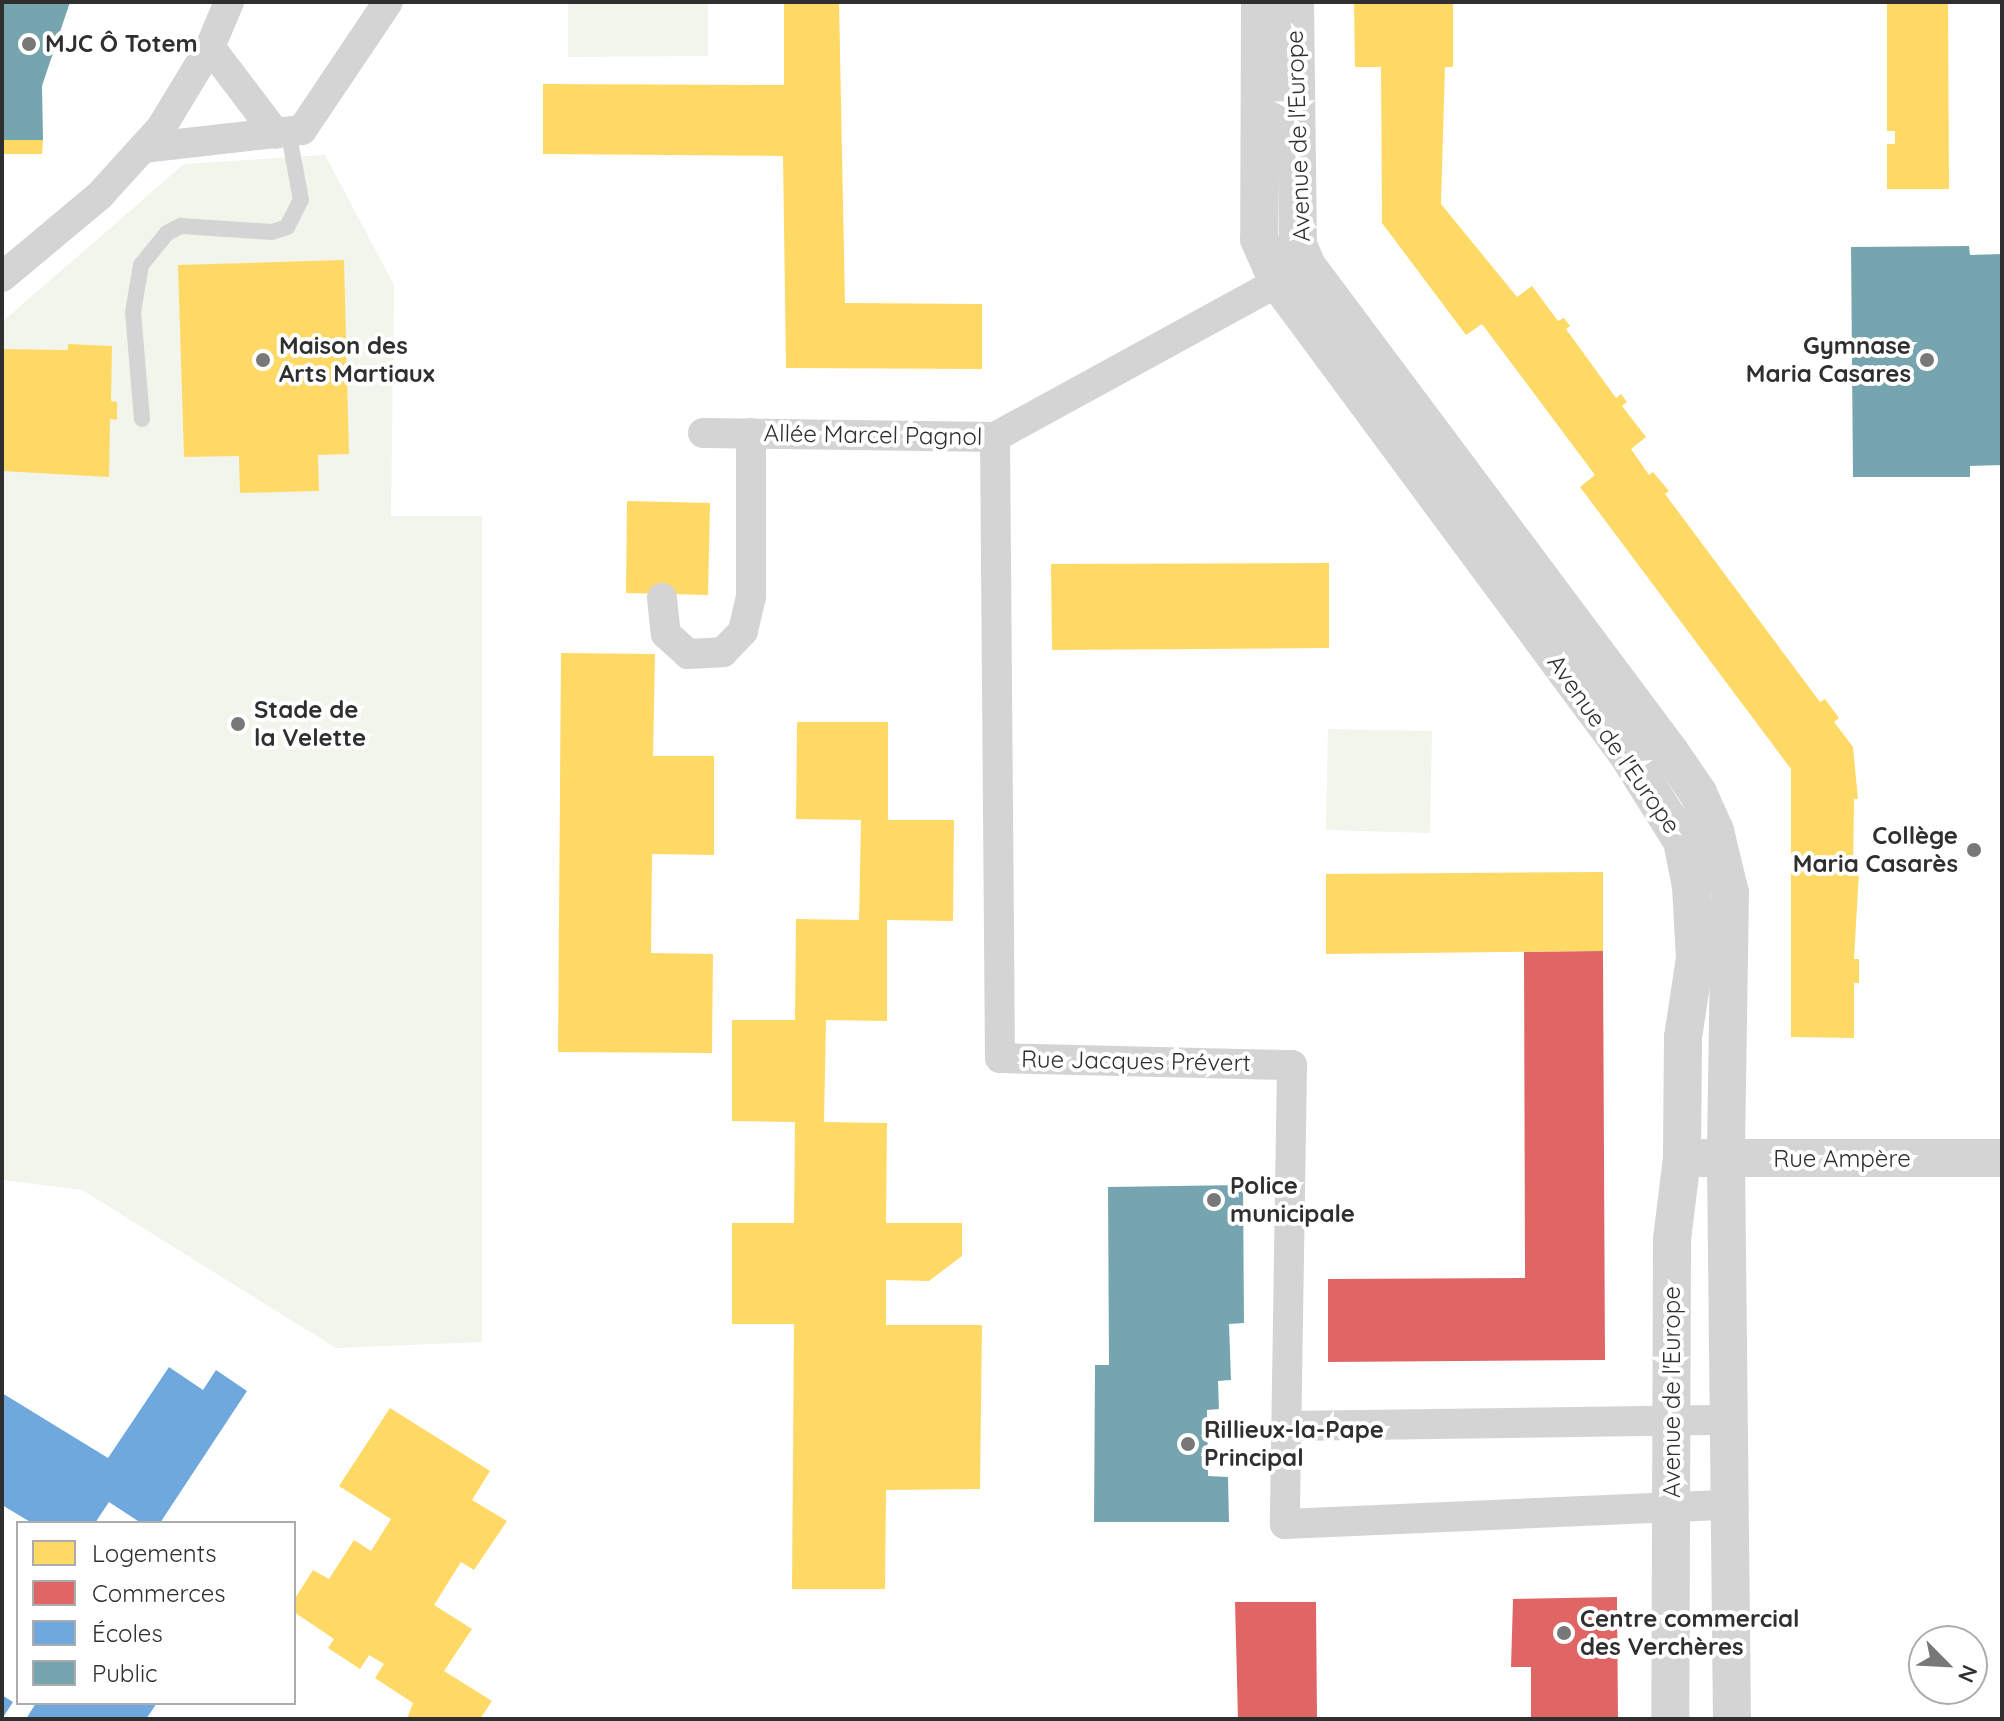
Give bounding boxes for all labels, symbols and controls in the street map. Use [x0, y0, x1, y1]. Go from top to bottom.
place label: MJC Ô Totem [45, 30, 198, 58]
street label: Avenue de l'Europe [1280, 30, 1316, 242]
marker: MJC Ô Totem [20, 35, 38, 53]
place label: Maison des Arts Martiaux [279, 332, 435, 388]
place label: Gymnase Maria Casares [1746, 332, 1911, 388]
marker: Maison des Arts Martiaux [254, 351, 272, 369]
marker: Gymnase Maria Casares [1918, 351, 1936, 369]
street label: Allée Marcel Pagnol [763, 419, 983, 451]
street label: Avenue de l'Europe [1541, 649, 1687, 839]
place label: Stade de la Velette [254, 696, 366, 752]
marker: Stade de la Velette [229, 715, 247, 733]
place label: Collège Maria Casarès [1793, 822, 1958, 878]
marker: Collège Maria Casarès [1965, 841, 1983, 859]
street label: Rue Jacques Prévert [1021, 1045, 1251, 1077]
street label: Rue Ampère [1773, 1145, 1911, 1173]
place label: Police municipale [1230, 1172, 1355, 1228]
marker: Police municipale [1205, 1191, 1223, 1209]
street label: Avenue de l'Europe [1658, 1286, 1686, 1498]
place label: Rillieux-la-Pape Principal [1204, 1416, 1384, 1472]
marker: Rillieux-la-Pape Principal [1179, 1435, 1197, 1453]
legend [16, 1521, 296, 1705]
text: Logements [92, 1538, 217, 1568]
text: Commerces [92, 1578, 225, 1608]
place label: Centre commercial des Verchères [1580, 1605, 1800, 1661]
text: Écoles [92, 1618, 163, 1648]
marker: Centre commercial des Verchères [1555, 1624, 1573, 1642]
north arrow [1908, 1625, 1988, 1705]
text: Public [92, 1658, 157, 1688]
text: N [1952, 1661, 1984, 1687]

